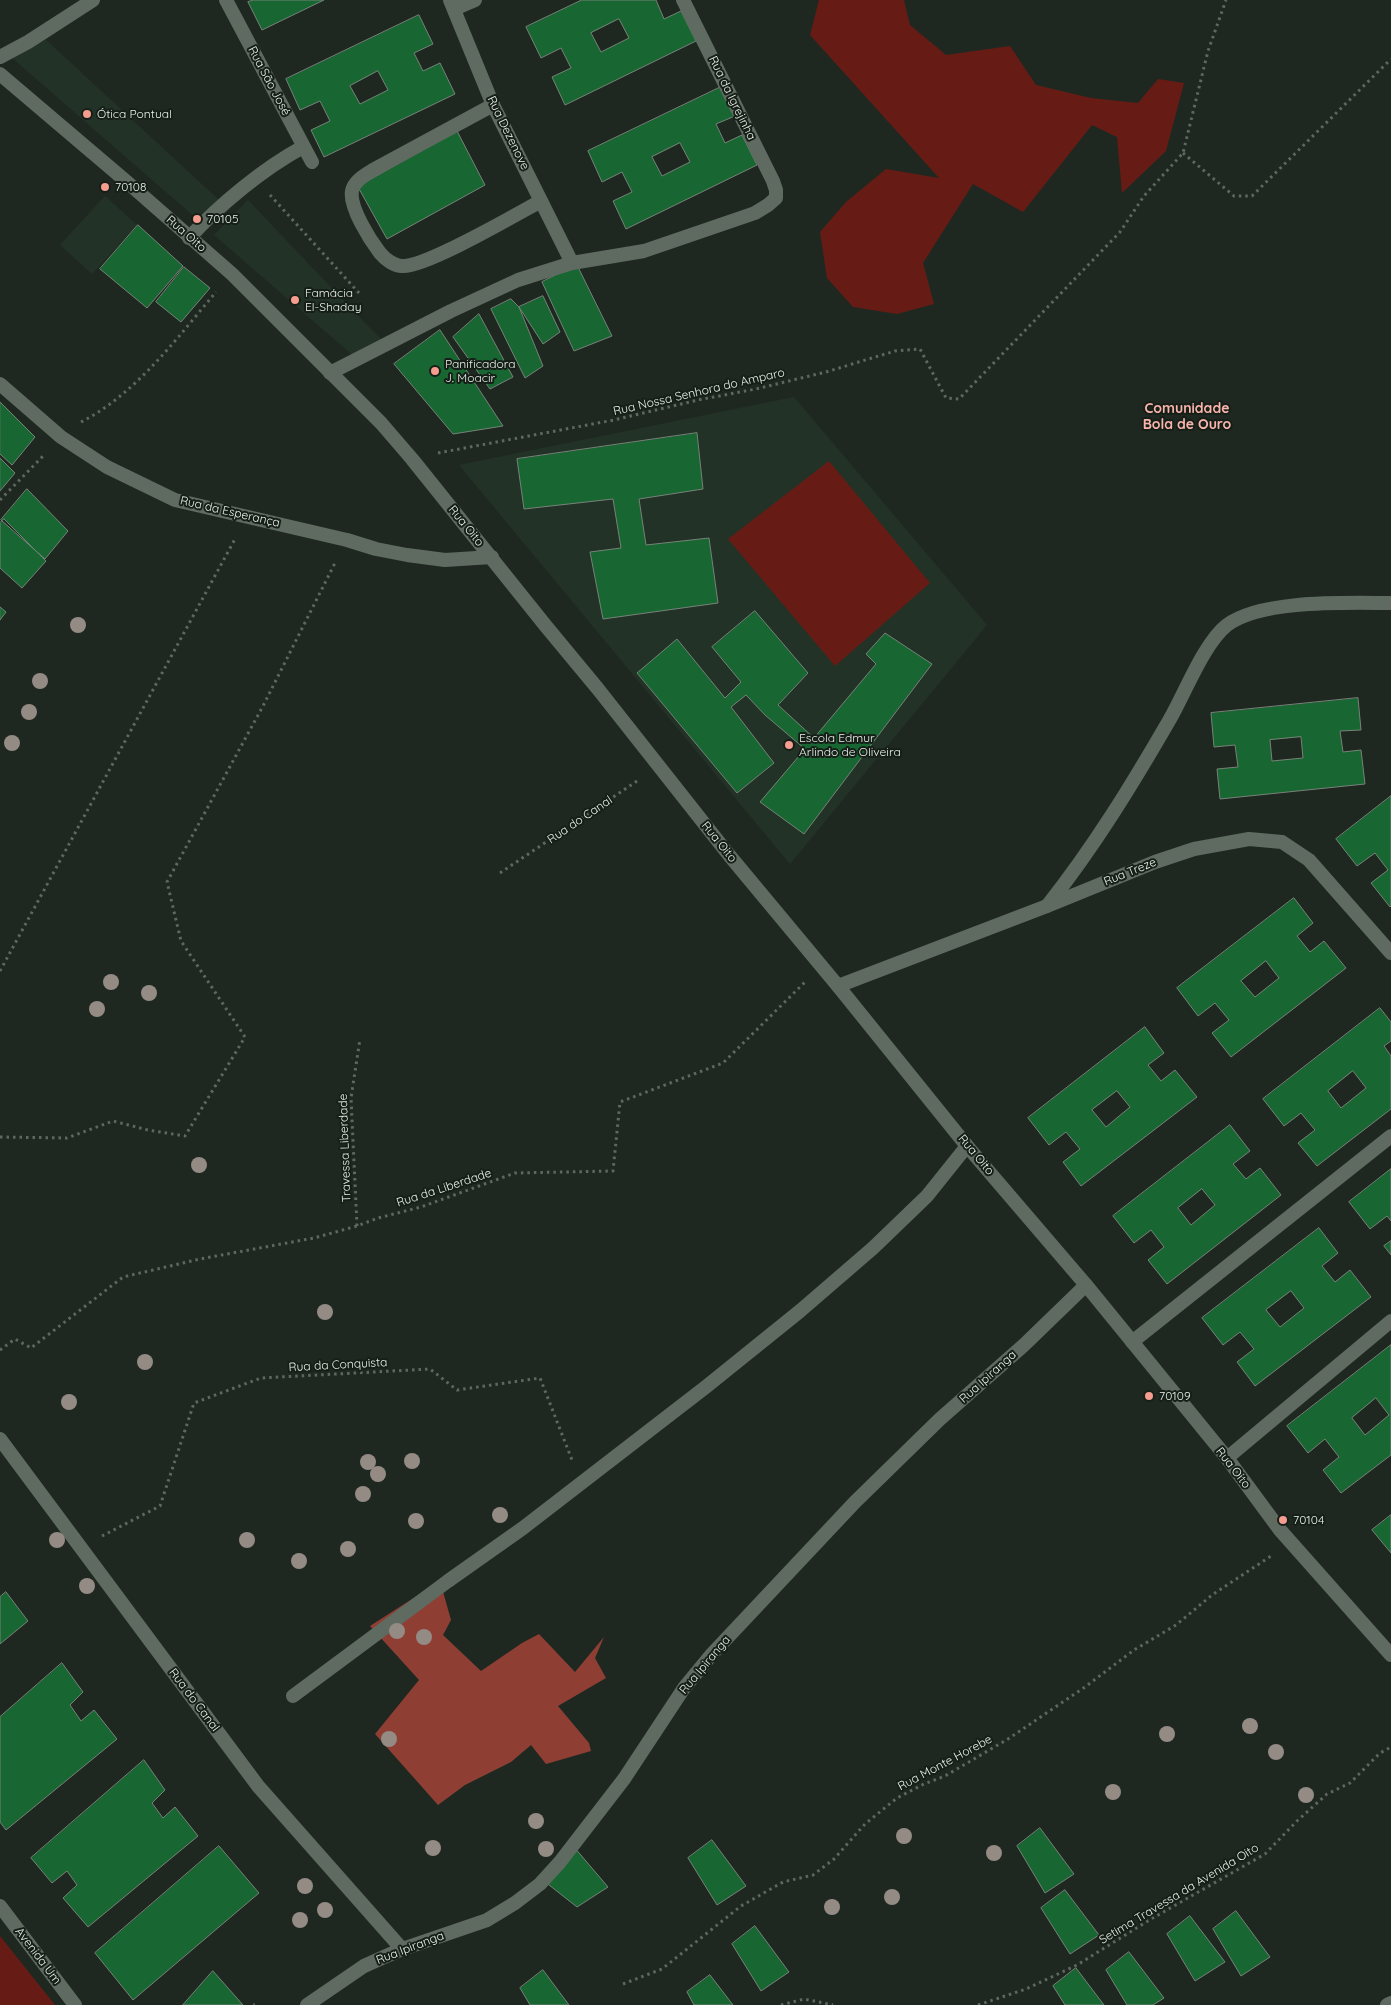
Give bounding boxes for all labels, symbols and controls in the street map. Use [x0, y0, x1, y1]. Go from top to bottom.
street label: Rua São José [245, 44, 293, 118]
street label: Rua da Igrejinha [705, 54, 759, 142]
street label: Rua Dezenove [484, 94, 532, 172]
place label: Ótica Pontual [97, 107, 172, 121]
marker: Ótica Pontual [81, 108, 93, 120]
place label: 70108 [115, 180, 146, 194]
marker: 70108 [99, 181, 111, 193]
place label: 70105 [207, 212, 238, 226]
street label: Rua Oito [163, 213, 209, 255]
marker: 70105 [191, 213, 203, 225]
place label: Famácia El-Shaday [305, 286, 361, 314]
marker: Famácia El-Shaday [289, 294, 301, 306]
place label: Panificadora J. Moacir [445, 357, 515, 385]
marker: Panificadora J. Moacir [429, 365, 441, 377]
street label: Rua Nossa Senhora do Amparo [612, 365, 786, 419]
district label: Comunidade Bola de Ouro [1143, 401, 1231, 434]
street label: Rua da Esperança [179, 494, 281, 530]
street label: Rua Oito [445, 503, 487, 549]
place label: Escola Edmur Arlindo de Oliveira [799, 731, 901, 759]
marker: Escola Edmur Arlindo de Oliveira [783, 739, 795, 751]
street label: Rua do Canal [545, 793, 615, 847]
street label: Rua Oito [698, 819, 740, 865]
street label: Rua Treze [1102, 855, 1158, 889]
street label: Travessa Liberdade [336, 1093, 354, 1203]
street label: Rua Oito [955, 1132, 997, 1178]
street label: Rua da Liberdade [395, 1166, 493, 1210]
street label: Rua Ipiranga [957, 1348, 1019, 1406]
street label: Rua da Conquista [288, 1355, 388, 1375]
place label: 70109 [1159, 1389, 1191, 1403]
marker: 70109 [1143, 1390, 1155, 1402]
street label: Rua Oito [1212, 1445, 1254, 1491]
place label: 70104 [1293, 1513, 1324, 1527]
marker: 70104 [1277, 1514, 1289, 1526]
street label: Rua Ipiranga [676, 1633, 734, 1697]
street label: Rua do Canal [166, 1666, 222, 1734]
street label: Rua Monte Horebe [895, 1732, 995, 1794]
street label: Setima Travessa da Avenida Oito [1097, 1841, 1261, 1947]
street label: Avenida Um [12, 1925, 64, 1987]
street label: Rua Ipiranga [374, 1928, 446, 1968]

